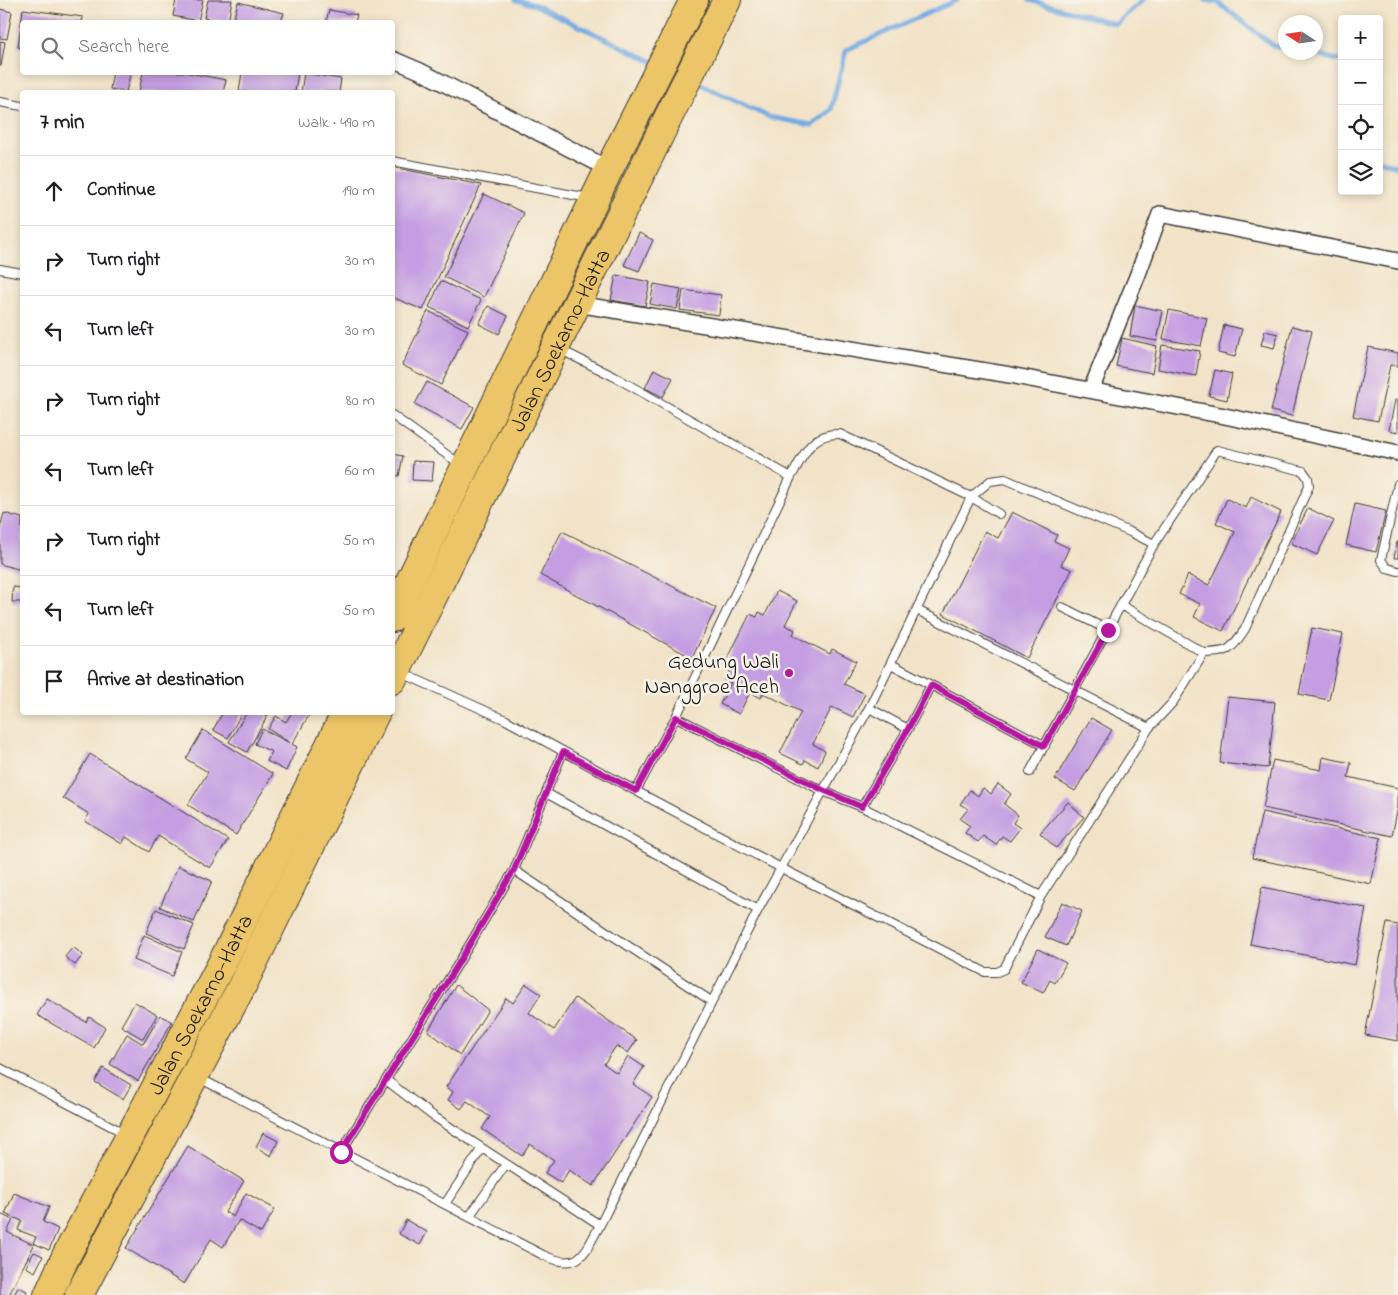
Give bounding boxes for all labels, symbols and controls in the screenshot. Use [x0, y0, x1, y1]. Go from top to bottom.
north arrow [1278, 15, 1323, 60]
map controls [1338, 15, 1383, 195]
button: + [1338, 15, 1383, 60]
search box [20, 20, 395, 75]
icon: search [38, 34, 66, 62]
text: Search here [78, 34, 169, 61]
button: − [1338, 60, 1383, 105]
button: locate [1338, 105, 1383, 150]
text: 7 min [40, 108, 84, 138]
text: Walk · 490 m [298, 111, 375, 135]
button: layers [1338, 150, 1383, 195]
icon: ahead [40, 177, 68, 205]
text: Continue [87, 177, 155, 204]
text: 190 m [342, 179, 375, 203]
street label: Jalan Soekarno-Hatta [503, 244, 620, 438]
icon: right [40, 247, 68, 275]
text: Turn right [87, 247, 160, 274]
text: 30 m [345, 249, 375, 273]
icon: left [40, 317, 68, 345]
text: Turn left [87, 317, 154, 344]
text: 30 m [345, 319, 375, 343]
icon: right [40, 387, 68, 415]
text: Turn right [87, 387, 160, 414]
text: 80 m [346, 389, 375, 413]
icon: left [40, 457, 68, 485]
text: Turn left [87, 457, 154, 484]
text: 60 m [345, 459, 375, 483]
icon: right [40, 527, 68, 555]
text: Turn right [87, 527, 160, 554]
text: 50 m [343, 529, 375, 553]
icon: left [40, 597, 68, 625]
text: Turn left [87, 597, 154, 624]
text: 50 m [343, 599, 375, 623]
route end [1097, 619, 1120, 642]
place label: Gedung Wali Nanggroe Aceh [644, 647, 779, 705]
icon: arrive [40, 667, 68, 695]
text: Arrive at destination [87, 667, 244, 694]
marker: Gedung Wali Nanggroe Aceh [783, 667, 795, 679]
street label: Jalan Soekarno-Hatta [141, 909, 263, 1102]
route start [330, 1141, 353, 1164]

